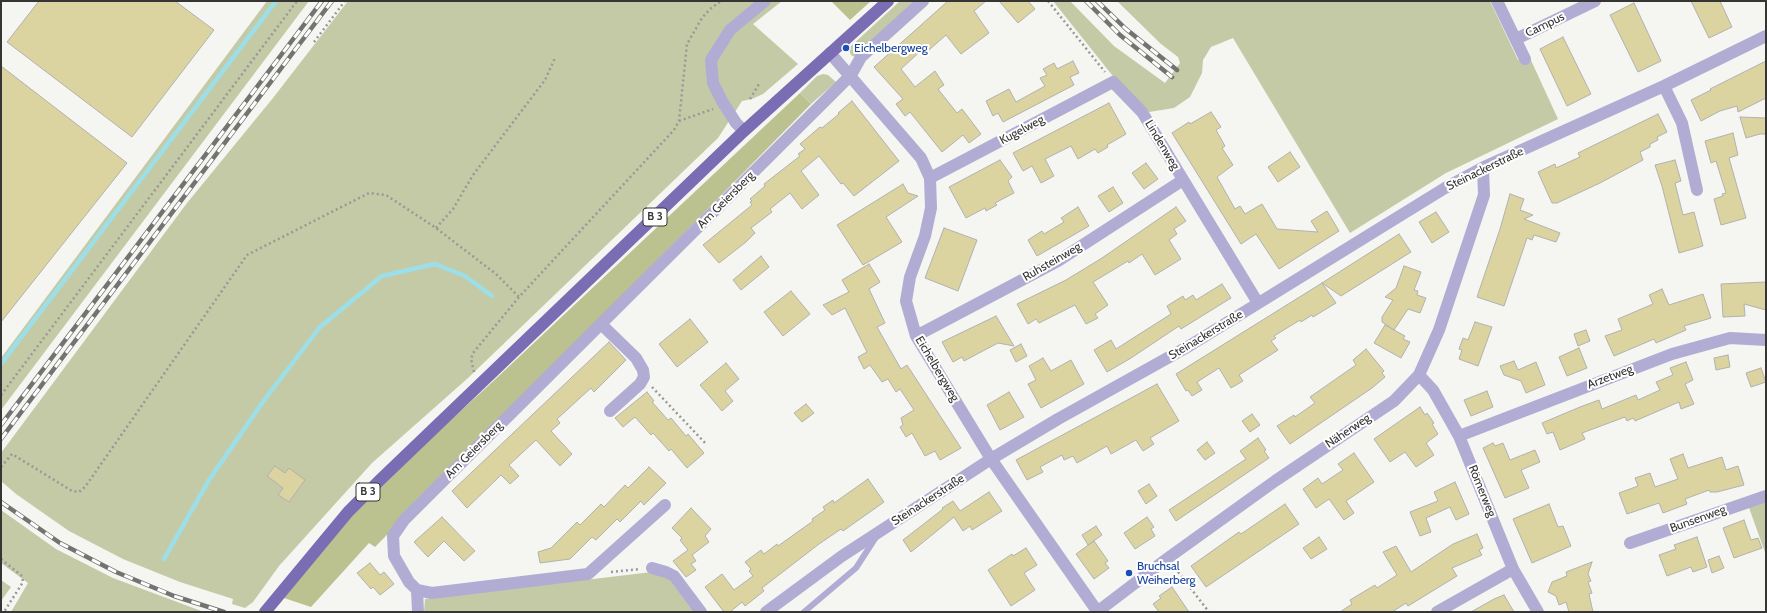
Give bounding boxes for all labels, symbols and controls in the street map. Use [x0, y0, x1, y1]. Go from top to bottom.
street label: Campus [1523, 9, 1567, 41]
place label: Eichelbergweg [854, 41, 928, 55]
marker: Eichelbergweg [841, 43, 851, 53]
street label: Kugelweg [997, 112, 1047, 148]
street label: Lindenweg [1142, 118, 1182, 172]
street label: Steinackerstraße [1444, 144, 1526, 194]
street label: Am Geiersberg [694, 168, 758, 232]
road number: B 3 [643, 208, 667, 226]
street label: Ruhsteinweg [1020, 240, 1084, 284]
street label: Steinackerstraße [1166, 307, 1246, 363]
street label: Eichelbergweg [912, 334, 962, 404]
street label: Arzetweg [1585, 362, 1635, 392]
street label: Näherweg [1323, 411, 1373, 451]
street label: Am Geiersberg [442, 418, 506, 482]
street label: Römerweg [1465, 463, 1499, 519]
street label: Steinackerstraße [889, 471, 967, 529]
road number: B 3 [356, 483, 380, 501]
street label: Bunsenweg [1668, 502, 1728, 536]
place label: Bruchsal Weiherberg [1137, 559, 1196, 587]
marker: Bruchsal Weiherberg [1124, 568, 1134, 578]

